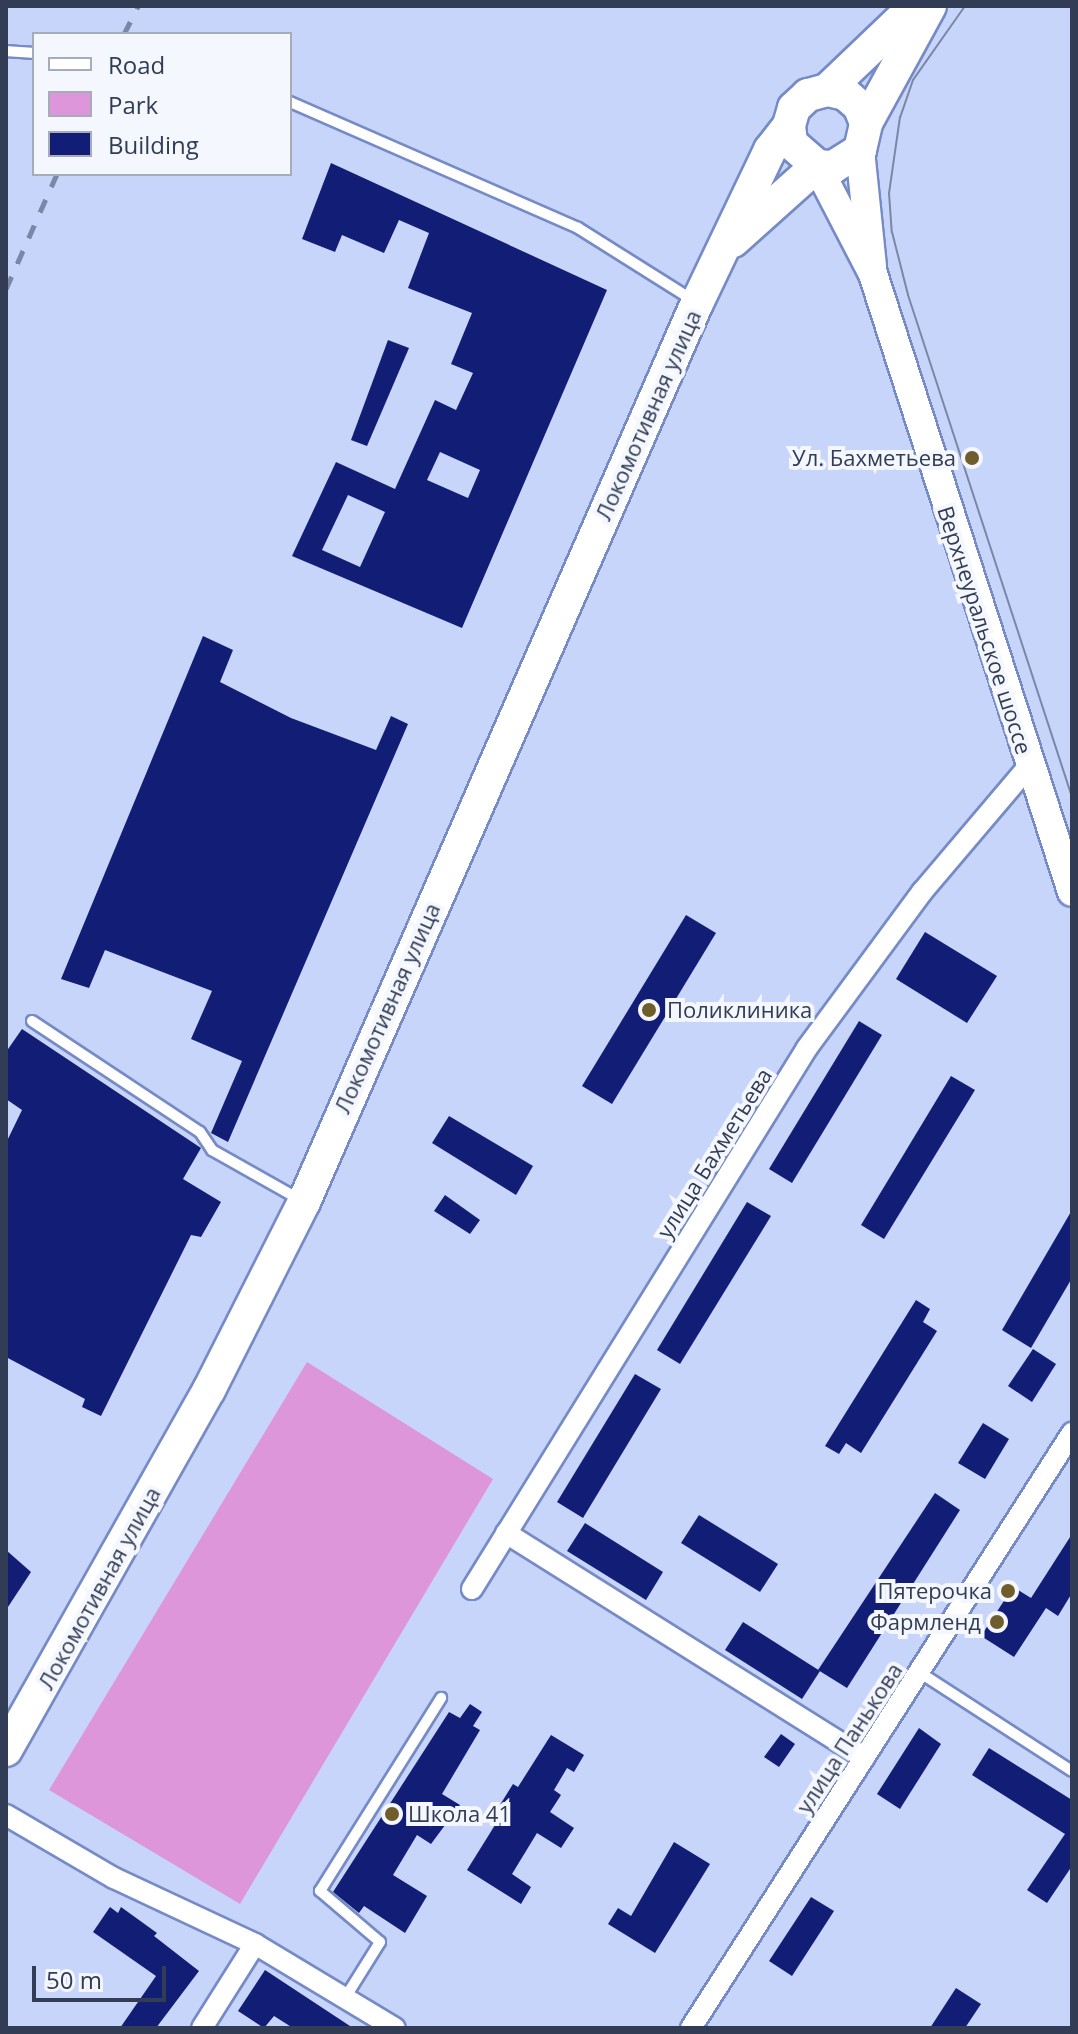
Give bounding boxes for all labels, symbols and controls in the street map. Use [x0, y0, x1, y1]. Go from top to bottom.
legend [32, 32, 292, 176]
text: Road [108, 48, 165, 81]
text: Park [108, 88, 158, 121]
text: Building [108, 128, 199, 161]
street label: Локомотивная улица [590, 306, 706, 524]
place label: Ул. Бахметьева [792, 445, 956, 471]
marker: Ул. Бахметьева [963, 449, 981, 467]
street label: Верхнеуральское шоссе [932, 503, 1038, 757]
street label: Локомотивная улица [329, 899, 445, 1117]
place label: Поликлиника [667, 997, 812, 1023]
marker: Поликлиника [638, 999, 660, 1021]
street label: улица Бахметьева [651, 1063, 777, 1243]
street label: Локомотивная улица [32, 1482, 166, 1694]
place label: Пятерочка [877, 1578, 992, 1604]
marker: Пятерочка [999, 1582, 1017, 1600]
place label: Фармленд [870, 1609, 981, 1635]
marker: Фармленд [988, 1613, 1006, 1631]
street label: улица Панькова [791, 1658, 907, 1818]
place label: Школа 41 [408, 1801, 511, 1827]
marker: Школа 41 [383, 1805, 401, 1823]
scale bar [36, 1950, 170, 2000]
text: 50 m [46, 1963, 102, 1996]

